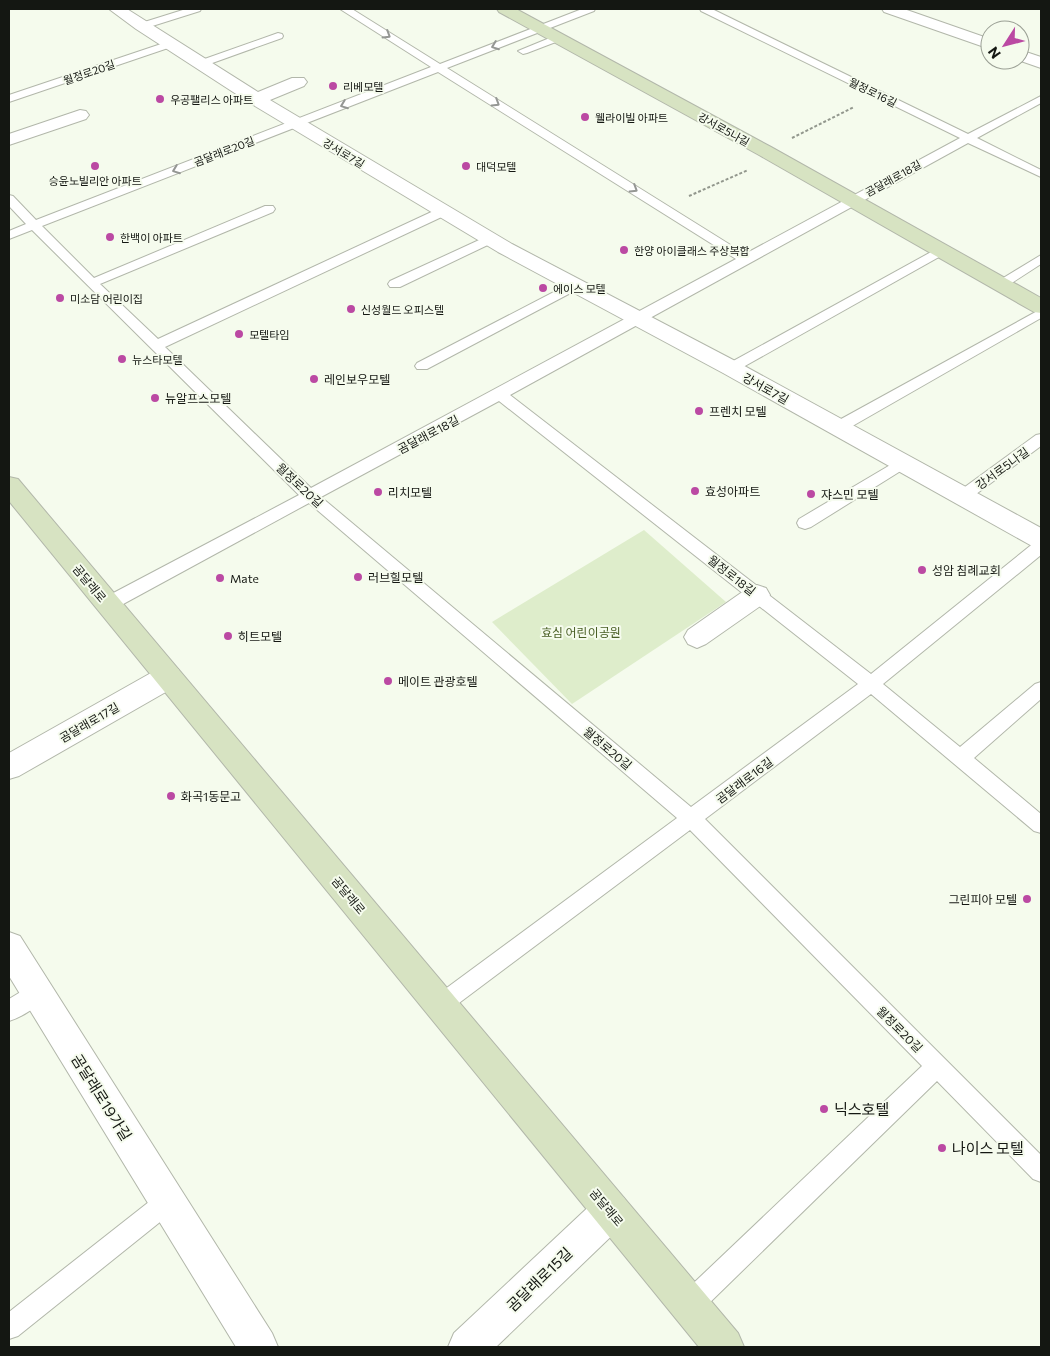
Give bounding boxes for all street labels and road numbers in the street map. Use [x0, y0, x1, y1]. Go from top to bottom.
street label: 월정로20길 [61, 57, 117, 87]
street label: 월정로16길 [847, 75, 899, 109]
street label: 강서로5나길 [696, 110, 752, 148]
street label: 곰달래로20길 [192, 133, 256, 169]
street label: 강서로7길 [321, 136, 367, 170]
street label: 곰달래로18길 [863, 157, 923, 199]
street label: 강서로7길 [741, 370, 791, 406]
street label: 곰달래로18길 [395, 412, 461, 456]
street label: 강서로5나길 [973, 444, 1031, 492]
street label: 월정로20길 [274, 460, 326, 510]
street label: 월정로18길 [705, 552, 759, 598]
street label: 곰달래로 [70, 562, 110, 604]
street label: 곰달래로17길 [57, 699, 121, 745]
street label: 월정로20길 [581, 724, 635, 772]
street label: 곰달래로16길 [713, 754, 775, 806]
street label: 곰달래로 [329, 874, 369, 916]
street label: 월정로20길 [874, 1003, 926, 1055]
street label: 곰달래로19가길 [68, 1051, 136, 1143]
street label: 곰달래로 [587, 1186, 627, 1228]
street label: 곰달래로15길 [503, 1243, 575, 1315]

